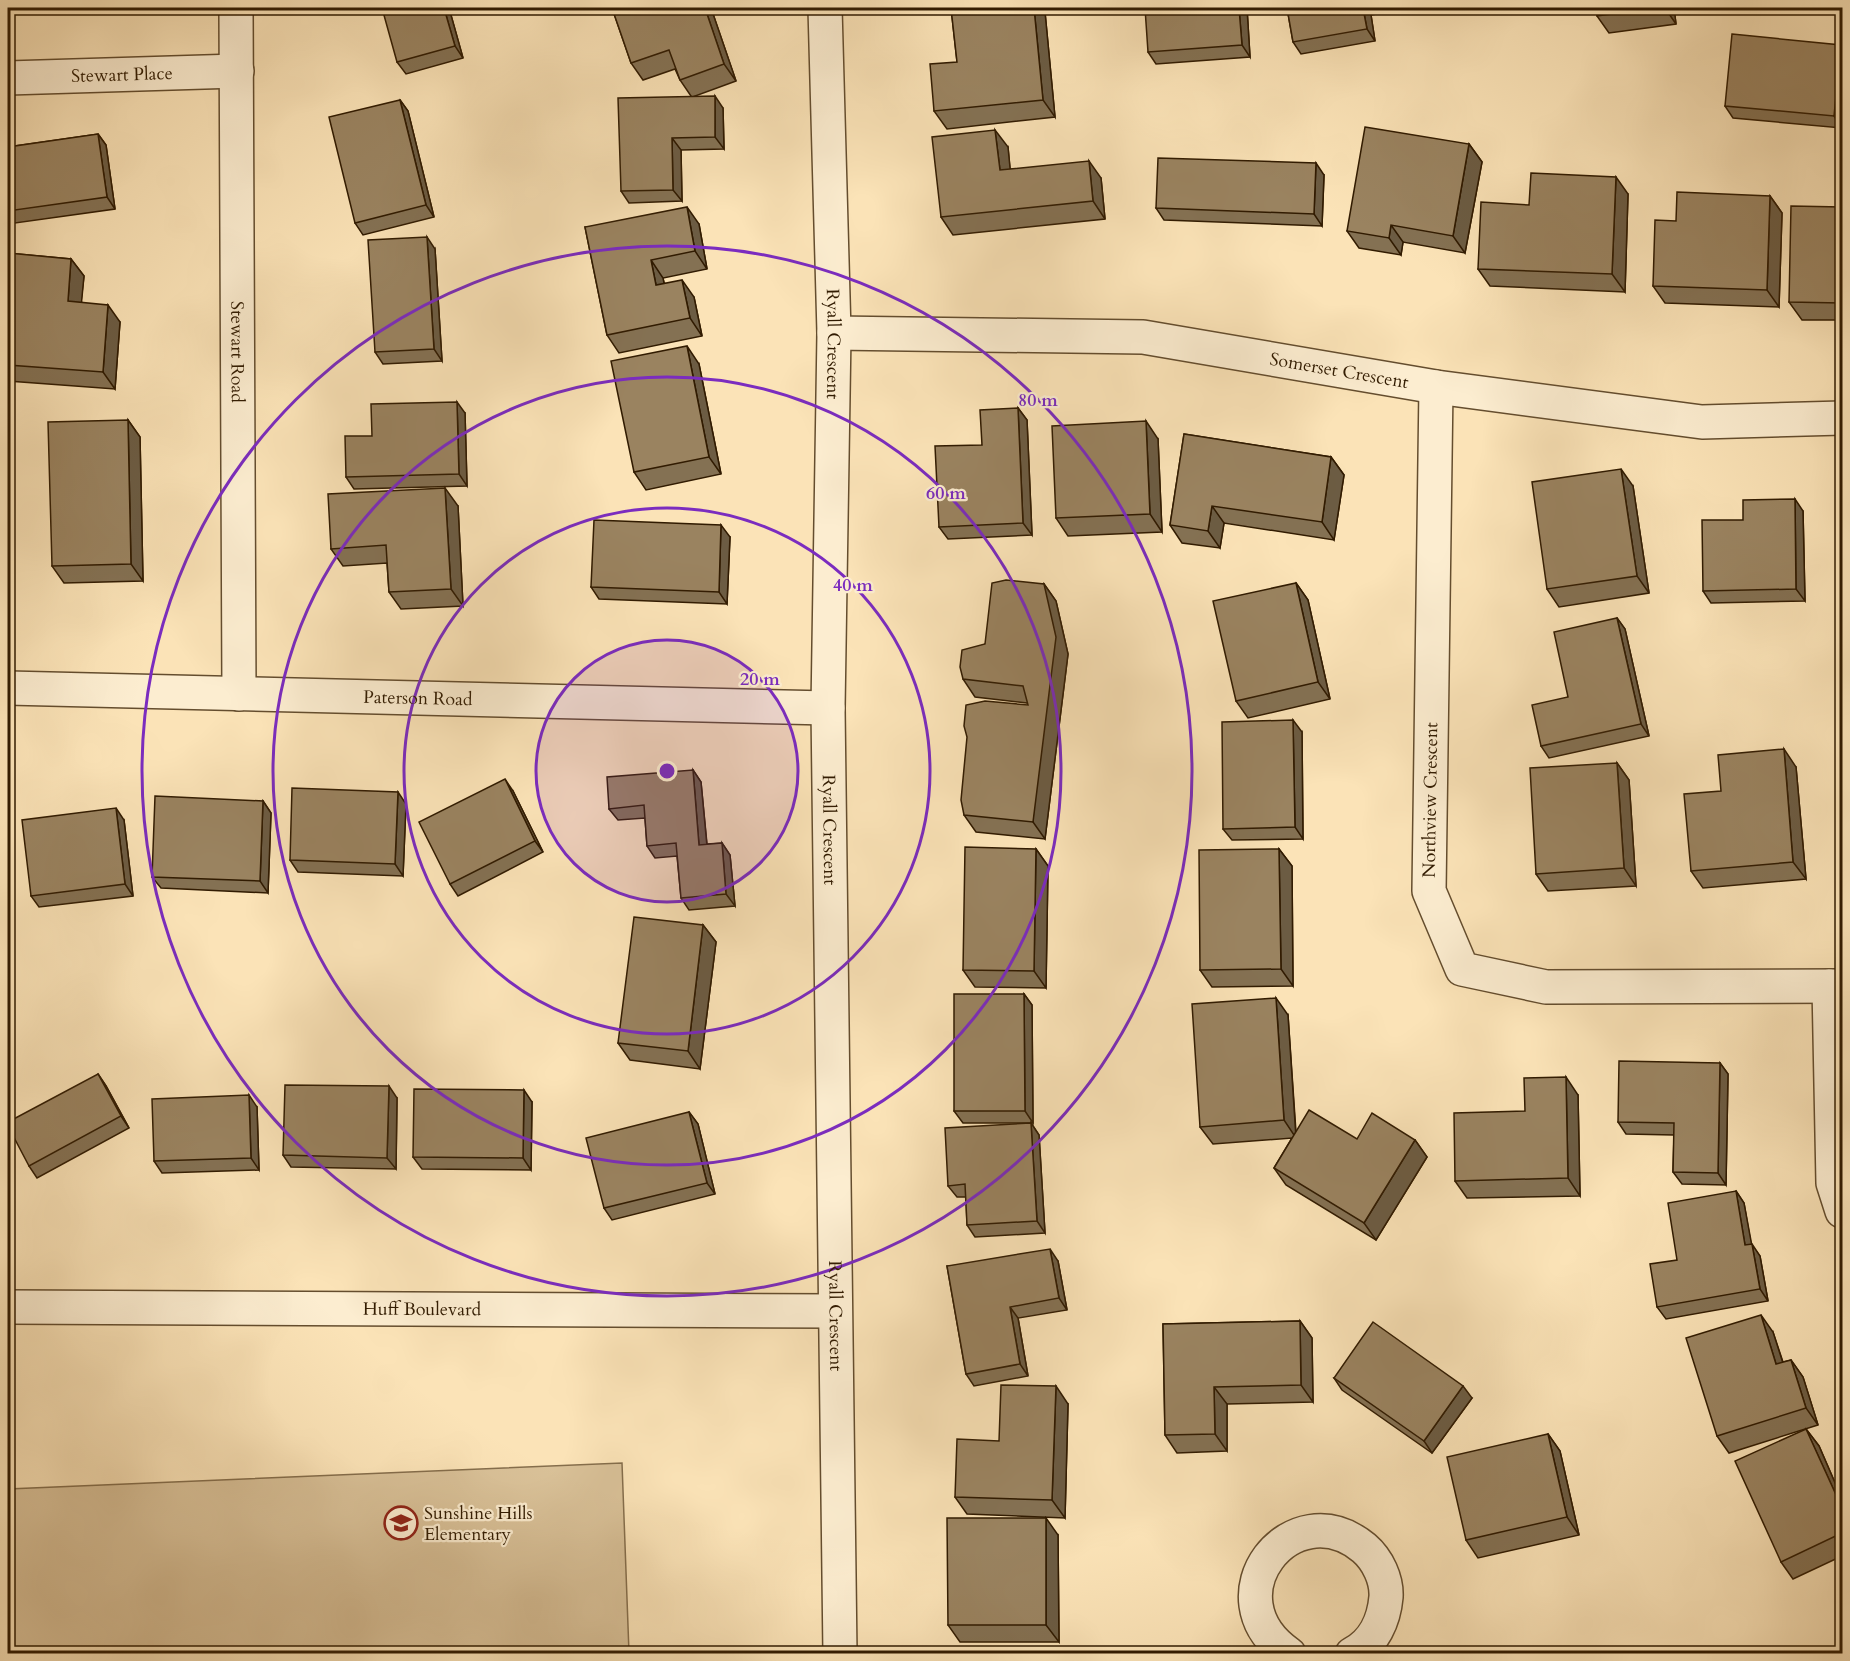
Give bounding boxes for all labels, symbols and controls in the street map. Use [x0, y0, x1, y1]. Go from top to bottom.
street label: Stewart Place [71, 61, 173, 89]
street label: Ryall Crescent [820, 288, 846, 400]
street label: Stewart Road [224, 301, 250, 403]
street label: Somerset Crescent [1268, 347, 1411, 395]
text: 80 m [1018, 388, 1058, 413]
text: 60 m [926, 481, 966, 506]
text: 40 m [833, 573, 873, 598]
text: 20 m [740, 667, 780, 692]
street label: Paterson Road [363, 685, 473, 712]
street label: Northview Crescent [1417, 722, 1444, 878]
centre of rings [657, 761, 677, 781]
street label: Ryall Crescent [816, 774, 842, 886]
street label: Ryall Crescent [822, 1260, 848, 1372]
street label: Huff Boulevard [363, 1297, 482, 1322]
place label: Sunshine Hills Elementary [424, 1501, 533, 1547]
school or university icon: Sunshine Hills Elementary [383, 1505, 419, 1541]

